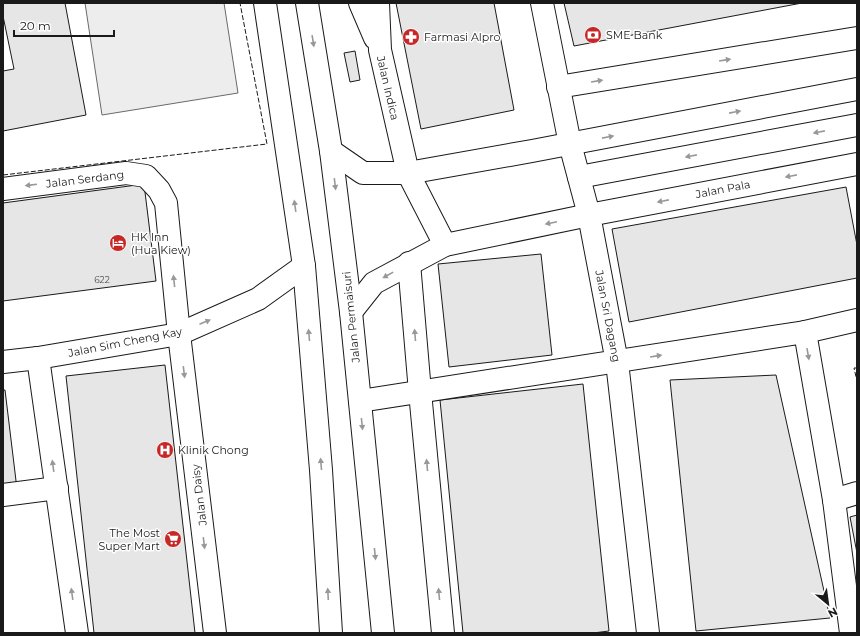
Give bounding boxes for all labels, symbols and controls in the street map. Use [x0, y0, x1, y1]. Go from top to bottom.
scale bar [14, 12, 114, 38]
text: 20 m [20, 18, 51, 33]
bank icon: SME Bank [583, 25, 603, 45]
pharmacy icon: Farmasi Alpro [401, 27, 421, 47]
place label: SME Bank [606, 28, 663, 42]
place label: Farmasi Alpro [424, 30, 500, 44]
one-way arrow [310, 35, 316, 48]
street label: Jalan Indica [374, 53, 402, 122]
one-way arrow [719, 56, 731, 62]
one-way arrow [591, 78, 603, 84]
one-way arrow [729, 109, 742, 115]
one-way arrow [813, 129, 825, 135]
one-way arrow [602, 134, 614, 140]
one-way arrow [685, 153, 697, 159]
street label: Jalan Serdang [44, 167, 125, 191]
one-way arrow [785, 174, 797, 180]
street label: Jalan Pala [693, 177, 752, 201]
one-way arrow [332, 178, 338, 190]
one-way arrow [25, 182, 37, 188]
one-way arrow [657, 198, 670, 204]
one-way arrow [292, 200, 298, 212]
one-way arrow [545, 220, 557, 226]
place label: HK Inn (Hua Kiew) [131, 230, 191, 257]
hotel icon: HK Inn (Hua Kiew) [108, 233, 128, 253]
street label: Jalan Sri Dagang [592, 268, 624, 363]
street label: Jalan Permaisuri [339, 271, 363, 364]
one-way arrow [383, 272, 394, 278]
house number: 622 [94, 274, 110, 285]
one-way arrow [171, 275, 177, 287]
one-way arrow [200, 319, 211, 325]
street label: Jalan Sim Cheng Kay [66, 324, 183, 360]
one-way arrow [306, 329, 313, 341]
one-way arrow [412, 329, 418, 341]
one-way arrow [805, 347, 811, 360]
one-way arrow [650, 353, 662, 359]
one-way arrow [181, 366, 187, 378]
one-way arrow [359, 418, 365, 430]
hospital icon: Klinik Chong [155, 440, 175, 460]
place label: Klinik Chong [178, 443, 249, 457]
one-way arrow [317, 458, 324, 470]
one-way arrow [423, 459, 430, 471]
one-way arrow [50, 460, 56, 472]
street label: Jalan Daisy [188, 464, 210, 527]
place label: The Most Super Mart [98, 526, 161, 553]
supermarket icon: The Most Super Mart [163, 529, 183, 549]
one-way arrow [201, 537, 208, 549]
one-way arrow [372, 548, 378, 560]
north arrow [808, 584, 848, 624]
one-way arrow [69, 588, 75, 600]
one-way arrow [325, 588, 332, 600]
one-way arrow [436, 588, 442, 600]
text: N [826, 604, 840, 621]

